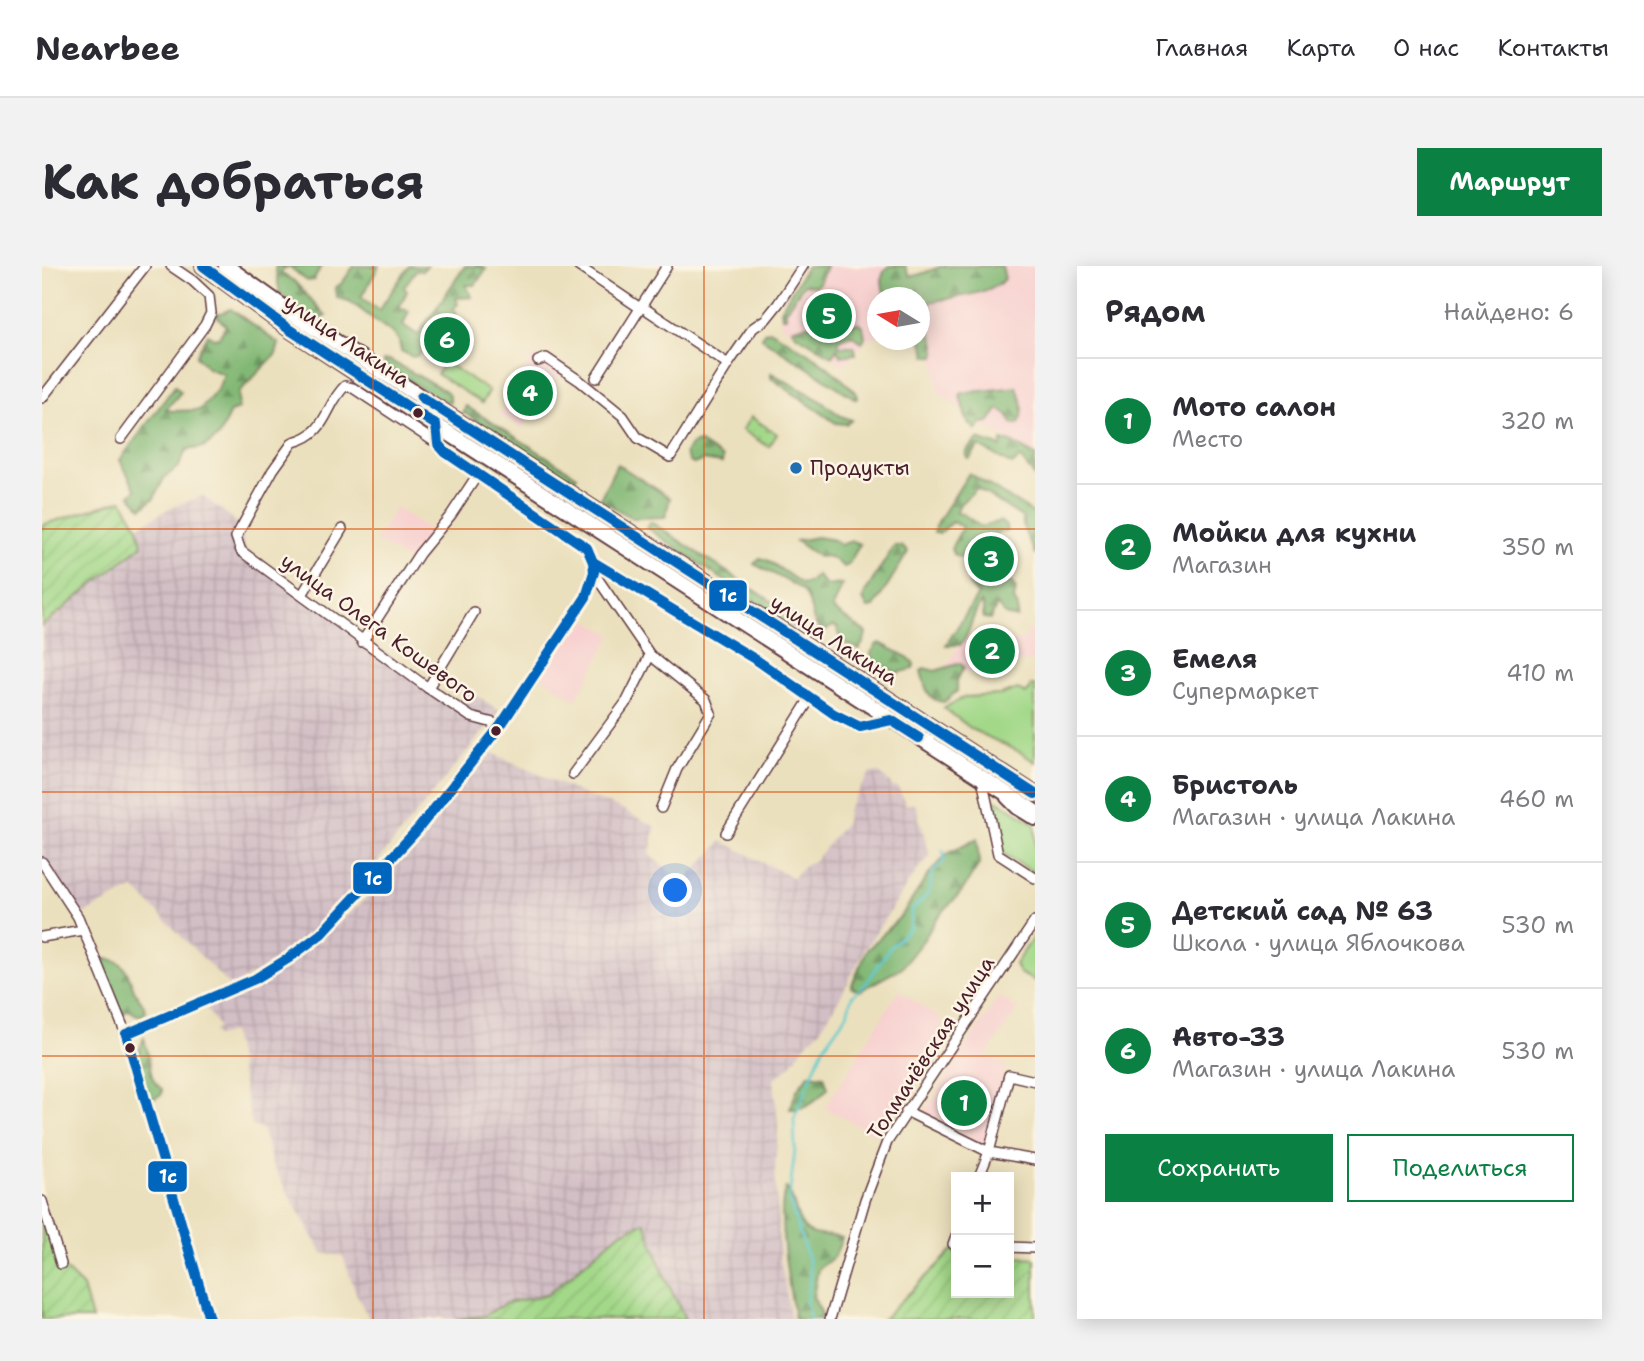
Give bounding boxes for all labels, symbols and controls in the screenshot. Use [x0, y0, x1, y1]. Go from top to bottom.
text: Nearbee [35, 26, 180, 71]
text: Главная [1155, 32, 1248, 64]
text: Карта [1286, 32, 1355, 64]
text: О нас [1393, 32, 1459, 64]
text: Контакты [1497, 32, 1609, 64]
button: Маршрут [1417, 148, 1602, 216]
text: Как добраться [42, 149, 424, 215]
north arrow [867, 287, 930, 350]
street label: улица Лакина [278, 288, 416, 394]
pin: 5 [806, 290, 852, 342]
text: Рядом [1105, 291, 1205, 332]
text: Найдено: 6 [1444, 297, 1574, 327]
pin: 6 [424, 314, 470, 366]
pin: 4 [507, 367, 553, 419]
text: Мото салон [1172, 389, 1336, 424]
unlabelled marker [411, 406, 425, 420]
text: 1 [1123, 406, 1133, 436]
text: 320 m [1500, 406, 1574, 436]
text: Место [1172, 424, 1243, 454]
place label: Продукты [810, 454, 910, 482]
marker: Продукты [788, 460, 804, 476]
text: Мойки для кухни [1172, 515, 1416, 550]
text: 2 [1120, 532, 1136, 562]
text: 350 m [1501, 532, 1574, 562]
pin: 3 [968, 533, 1014, 585]
street label: улица Олега Кошевого [275, 547, 483, 709]
text: Магазин [1172, 550, 1272, 580]
line badge: 1с [708, 579, 748, 612]
text: 1с [719, 583, 737, 608]
street label: улица Лакина [765, 588, 903, 692]
pin: 2 [969, 625, 1015, 677]
text: Емеля [1172, 641, 1257, 676]
text: 3 [1120, 658, 1136, 688]
text: 410 m [1506, 658, 1574, 688]
text: Супермаркет [1172, 676, 1319, 706]
unlabelled marker [489, 724, 503, 738]
text: Бристоль [1172, 767, 1298, 802]
text: 4 [1120, 784, 1136, 814]
text: 460 m [1499, 784, 1574, 814]
text: Магазин · улица Лакина [1172, 802, 1455, 832]
line badge: 1с [352, 861, 393, 895]
text: 1с [364, 866, 382, 891]
your location [658, 873, 692, 907]
text: Детский сад № 63 [1172, 893, 1433, 928]
text: 5 [1121, 910, 1135, 940]
text: 530 m [1502, 910, 1574, 940]
text: Школа · улица Яблочкова [1172, 928, 1465, 958]
street label: Толмачёвская улица [861, 951, 1001, 1145]
text: Авто-33 [1172, 1019, 1285, 1054]
text: 6 [1120, 1036, 1136, 1066]
text: 530 m [1502, 1036, 1574, 1066]
unlabelled marker [123, 1041, 137, 1055]
text: Магазин · улица Лакина [1172, 1054, 1455, 1084]
pin: 1 [941, 1077, 987, 1129]
button: Сохранить [1105, 1134, 1333, 1202]
button: Поделиться [1347, 1134, 1574, 1202]
line badge: 1с [147, 1160, 188, 1193]
text: 1с [159, 1164, 177, 1189]
map controls [951, 1172, 1014, 1298]
button: + [951, 1172, 1014, 1235]
button: − [951, 1235, 1014, 1298]

